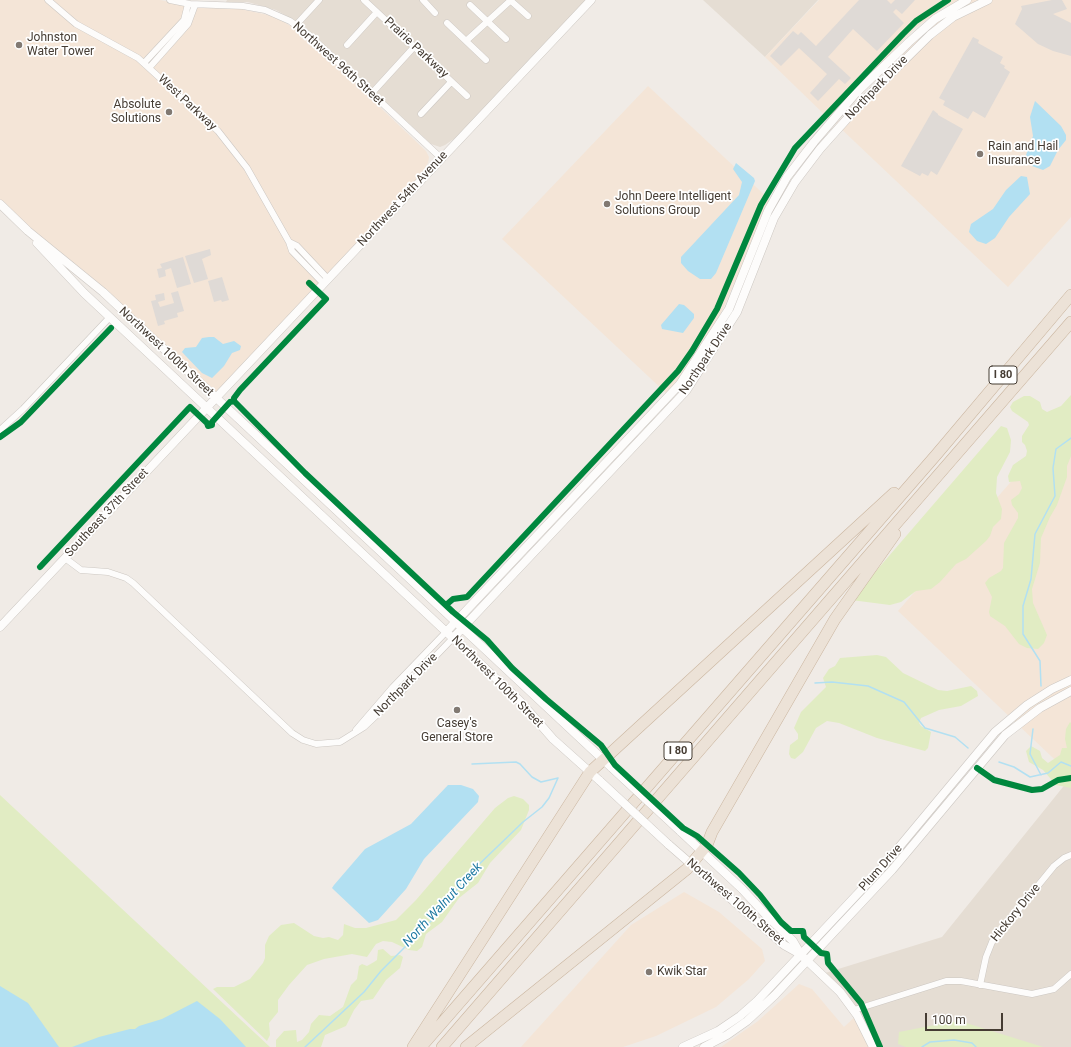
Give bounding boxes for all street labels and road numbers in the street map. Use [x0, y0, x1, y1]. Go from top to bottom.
street label: Prairie Parkway [381, 15, 451, 81]
street label: Northwest 96th Street [290, 19, 386, 109]
street label: Northpark Drive [843, 53, 911, 123]
street label: West Parkway [155, 72, 219, 134]
street label: Northwest 54th Avenue [355, 148, 451, 250]
street label: Northwest 100th Street [116, 304, 216, 400]
street label: Northpark Drive [677, 320, 735, 398]
road number: I 80 [989, 366, 1017, 384]
street label: Southeast 37th Street [62, 466, 152, 560]
street label: Northwest 100th Street [448, 633, 546, 731]
street label: Northpark Drive [371, 650, 441, 720]
road number: I 80 [664, 742, 692, 760]
street label: Plum Drive [856, 842, 906, 894]
street label: Northwest 100th Street [683, 856, 787, 948]
street label: Hickory Drive [988, 881, 1044, 945]

